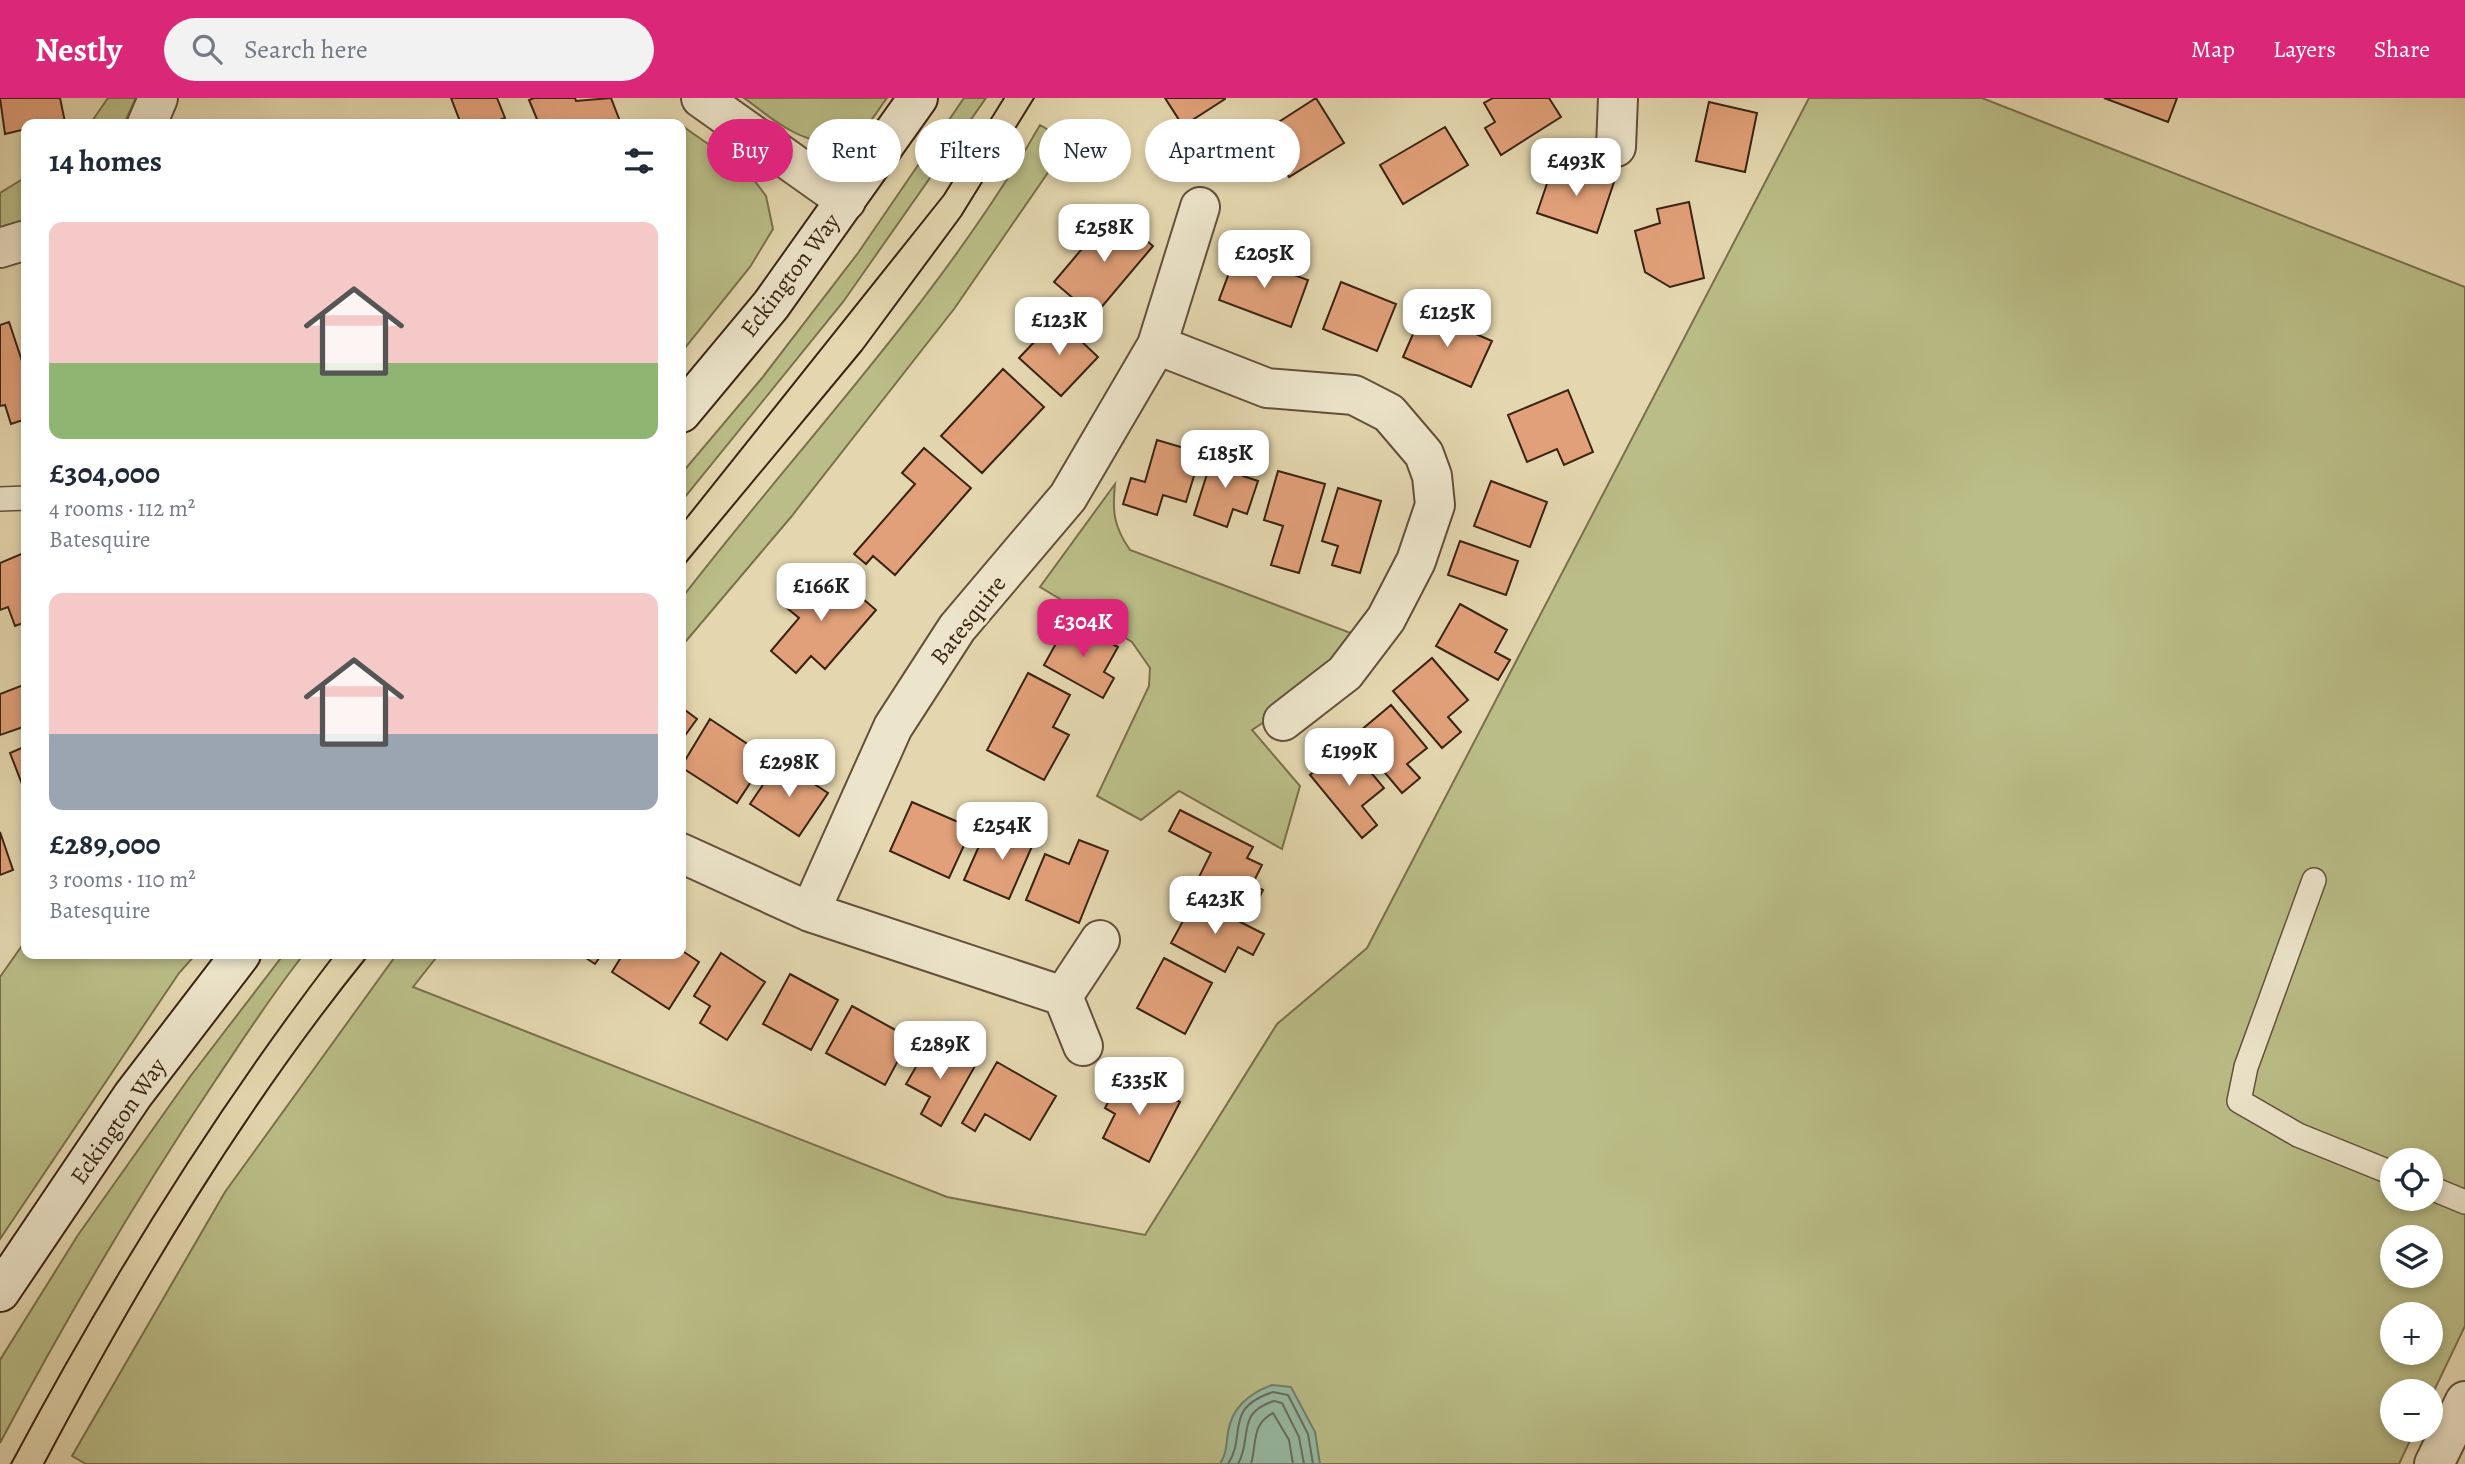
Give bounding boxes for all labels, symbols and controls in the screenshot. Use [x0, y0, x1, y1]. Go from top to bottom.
search box [164, 18, 654, 81]
text: Nestly [35, 27, 122, 72]
icon: search [188, 30, 226, 68]
text: Search here [244, 32, 368, 67]
text: Map [2191, 33, 2235, 65]
text: Layers [2273, 33, 2336, 65]
text: Share [2374, 33, 2430, 65]
chip: Buy [707, 119, 793, 182]
chip: Rent [807, 119, 901, 182]
chip: Filters [915, 119, 1025, 182]
chip: New [1039, 119, 1131, 182]
chip: Apartment [1145, 119, 1300, 182]
pin: £493K [1527, 139, 1625, 198]
text: 14 homes [49, 141, 162, 181]
icon: filters [620, 142, 658, 180]
text: £493K [1547, 145, 1605, 176]
pin: £258K [1055, 204, 1153, 264]
street label: Eckington Way [733, 206, 847, 343]
text: £258K [1074, 211, 1134, 242]
pin: £205K [1215, 230, 1313, 290]
text: £205K [1234, 237, 1294, 268]
icon: home [291, 268, 417, 394]
pin: £125K [1398, 289, 1496, 349]
text: £125K [1419, 296, 1475, 327]
pin: £123K [1010, 298, 1108, 357]
text: £123K [1031, 304, 1087, 335]
pin: £185K [1176, 430, 1274, 490]
text: £185K [1197, 437, 1253, 468]
text: £304,000 [49, 453, 160, 493]
text: 4 rooms · 112 m² [49, 493, 195, 524]
text: Batesquire [49, 524, 150, 555]
pin: £166K [772, 564, 870, 623]
street label: Batesquire [923, 569, 1013, 671]
text: £166K [793, 570, 849, 601]
pin: £304K [1034, 600, 1132, 659]
text: £304K [1053, 606, 1113, 637]
icon: home [291, 639, 417, 765]
pin: £199K [1300, 728, 1398, 788]
text: £199K [1321, 735, 1377, 766]
pin: £298K [740, 740, 838, 799]
text: £298K [759, 746, 819, 777]
pin: £254K [953, 802, 1051, 862]
text: £254K [973, 809, 1031, 840]
text: £289,000 [49, 824, 161, 864]
text: 3 rooms · 110 m² [49, 864, 196, 895]
pin: £423K [1166, 876, 1264, 936]
text: £423K [1186, 883, 1244, 914]
text: Batesquire [49, 895, 150, 926]
pin: £289K [891, 1021, 989, 1081]
text: £289K [910, 1028, 970, 1059]
street label: Eckington Way [63, 1051, 174, 1191]
pin: £335K [1090, 1058, 1188, 1117]
text: £335K [1111, 1064, 1167, 1095]
map controls [2380, 1148, 2443, 1442]
button: locate [2380, 1148, 2443, 1211]
button: layers [2380, 1225, 2443, 1288]
button: + [2380, 1302, 2443, 1365]
button: − [2380, 1379, 2443, 1442]

